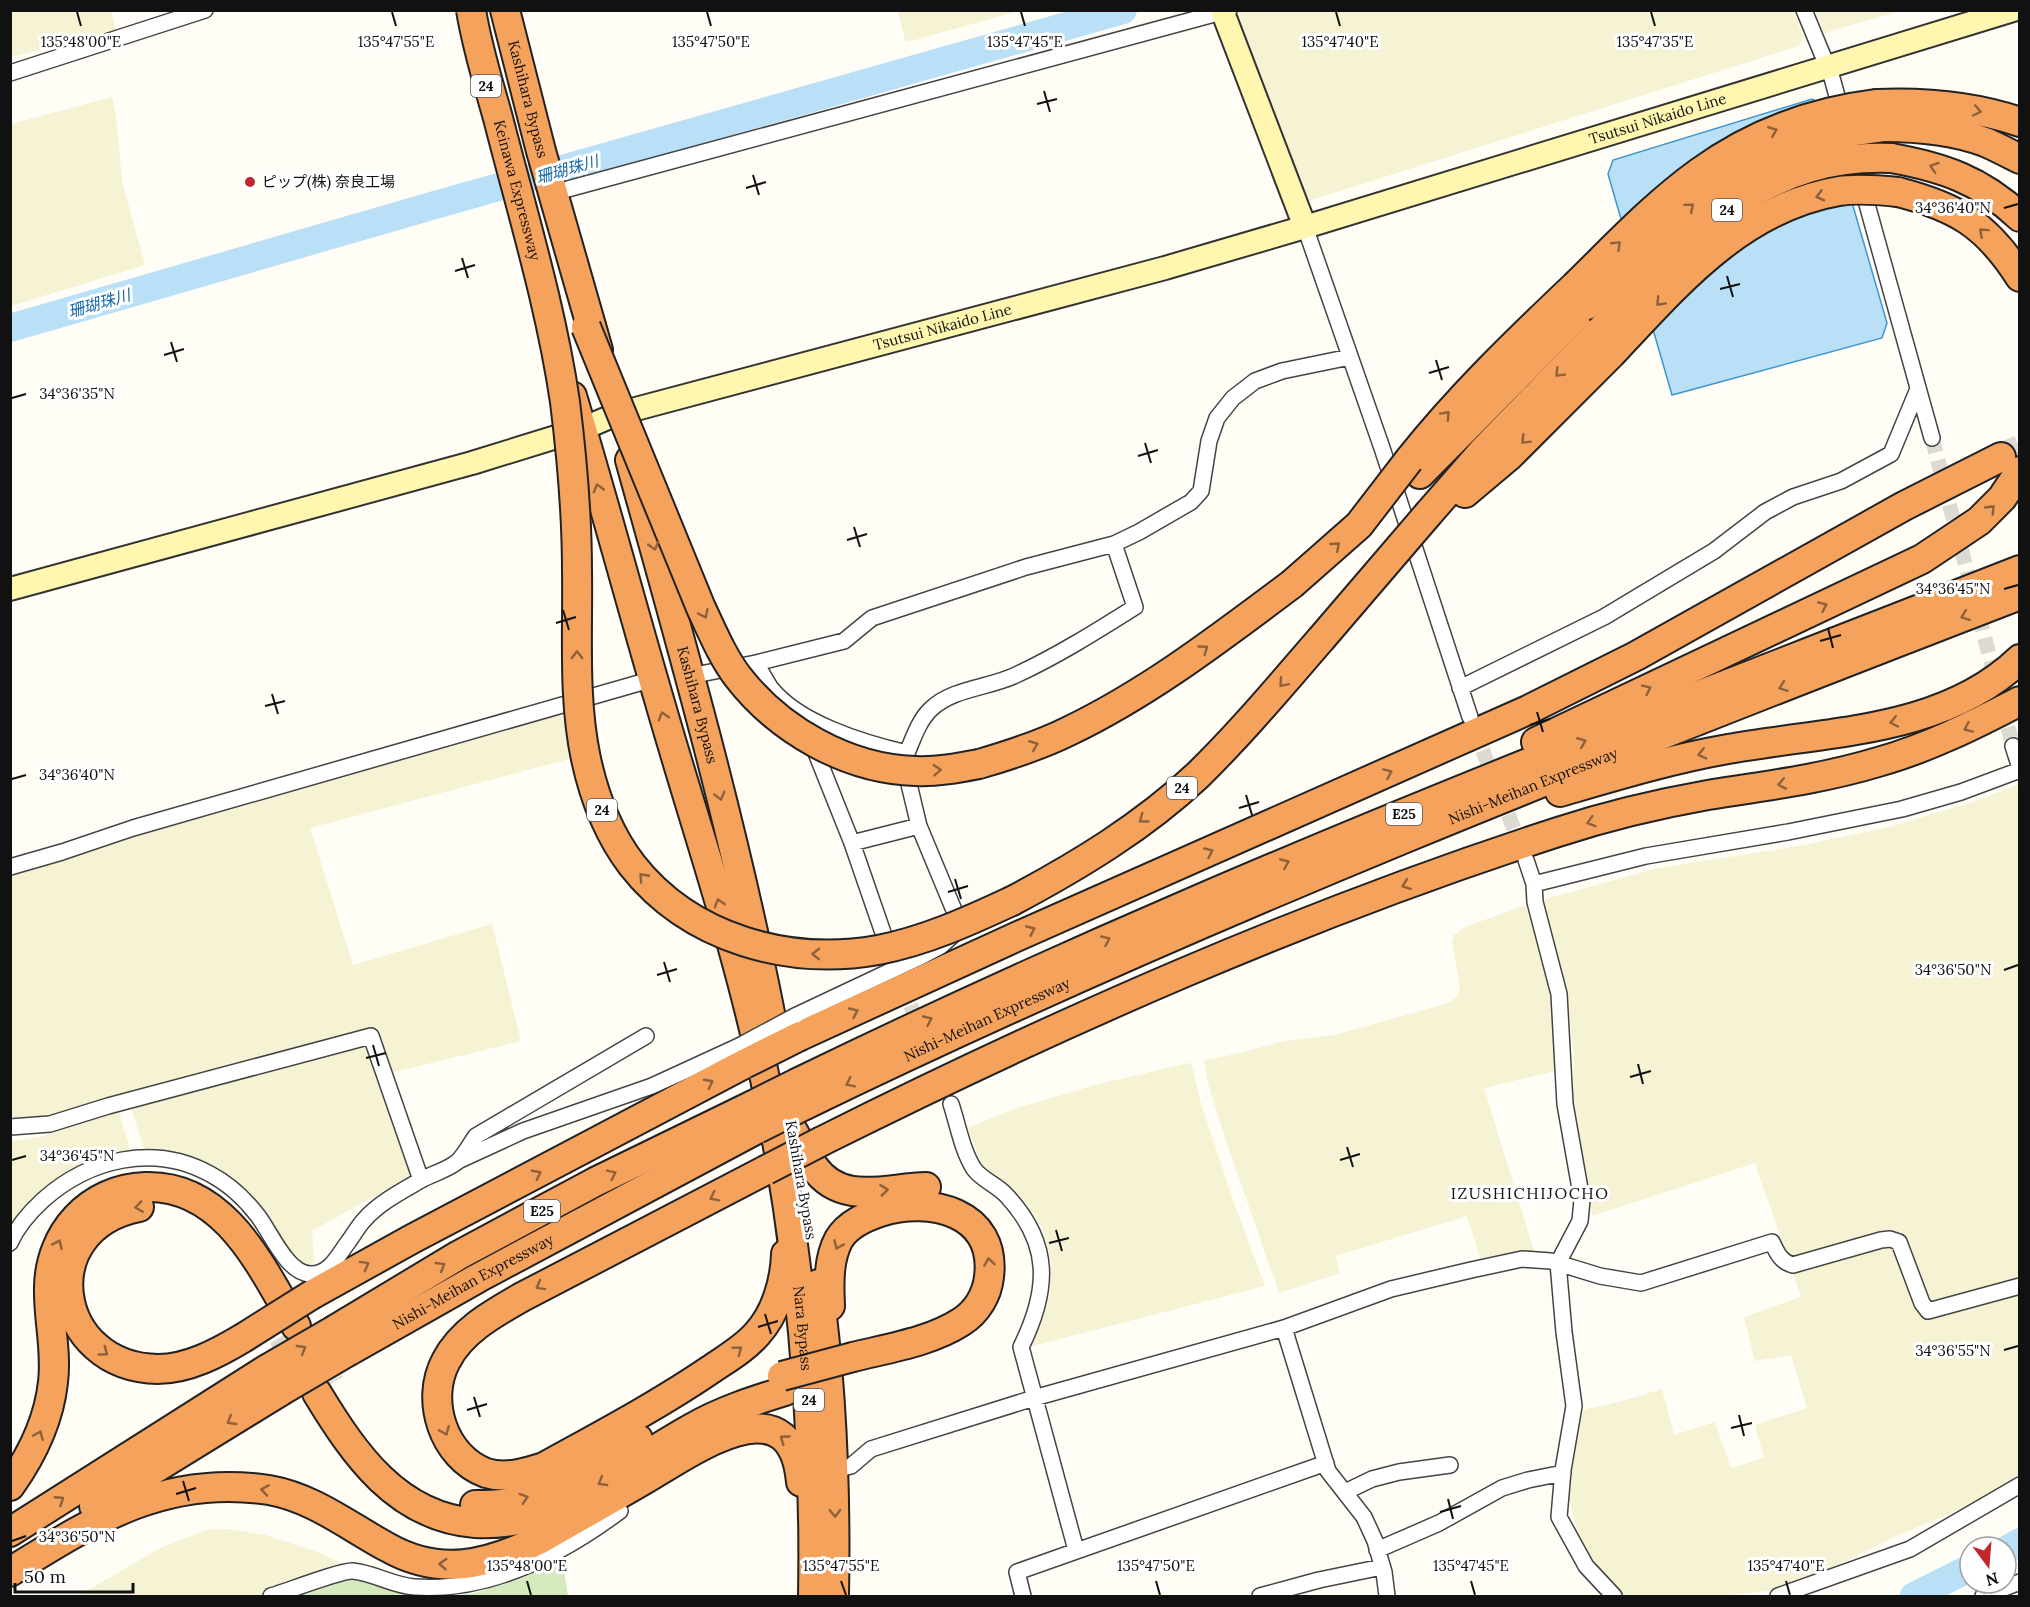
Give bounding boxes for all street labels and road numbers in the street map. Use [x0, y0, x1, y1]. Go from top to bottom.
street label: Kashihara Bypass [504, 38, 553, 160]
road number: 24 [471, 75, 501, 97]
street label: Tsutsui Nikaido Line [1587, 88, 1729, 148]
street label: Keinawa Expressway [490, 118, 545, 262]
road number: 24 [1712, 199, 1742, 221]
street label: Tsutsui Nikaido Line [871, 299, 1014, 354]
street label: Kashihara Bypass [673, 644, 722, 766]
street label: Nishi-Meihan Expressway [1445, 743, 1620, 828]
road number: 24 [1167, 777, 1197, 799]
road number: 24 [587, 799, 617, 821]
road number: E25 [1386, 803, 1422, 825]
street label: Nishi-Meihan Expressway [901, 973, 1073, 1066]
street label: Kashihara Bypass [782, 1119, 821, 1241]
road number: E25 [524, 1200, 560, 1222]
street label: Nishi-Meihan Expressway [389, 1229, 557, 1333]
street label: Nara Bypass [789, 1285, 816, 1371]
road number: 24 [794, 1389, 824, 1411]

